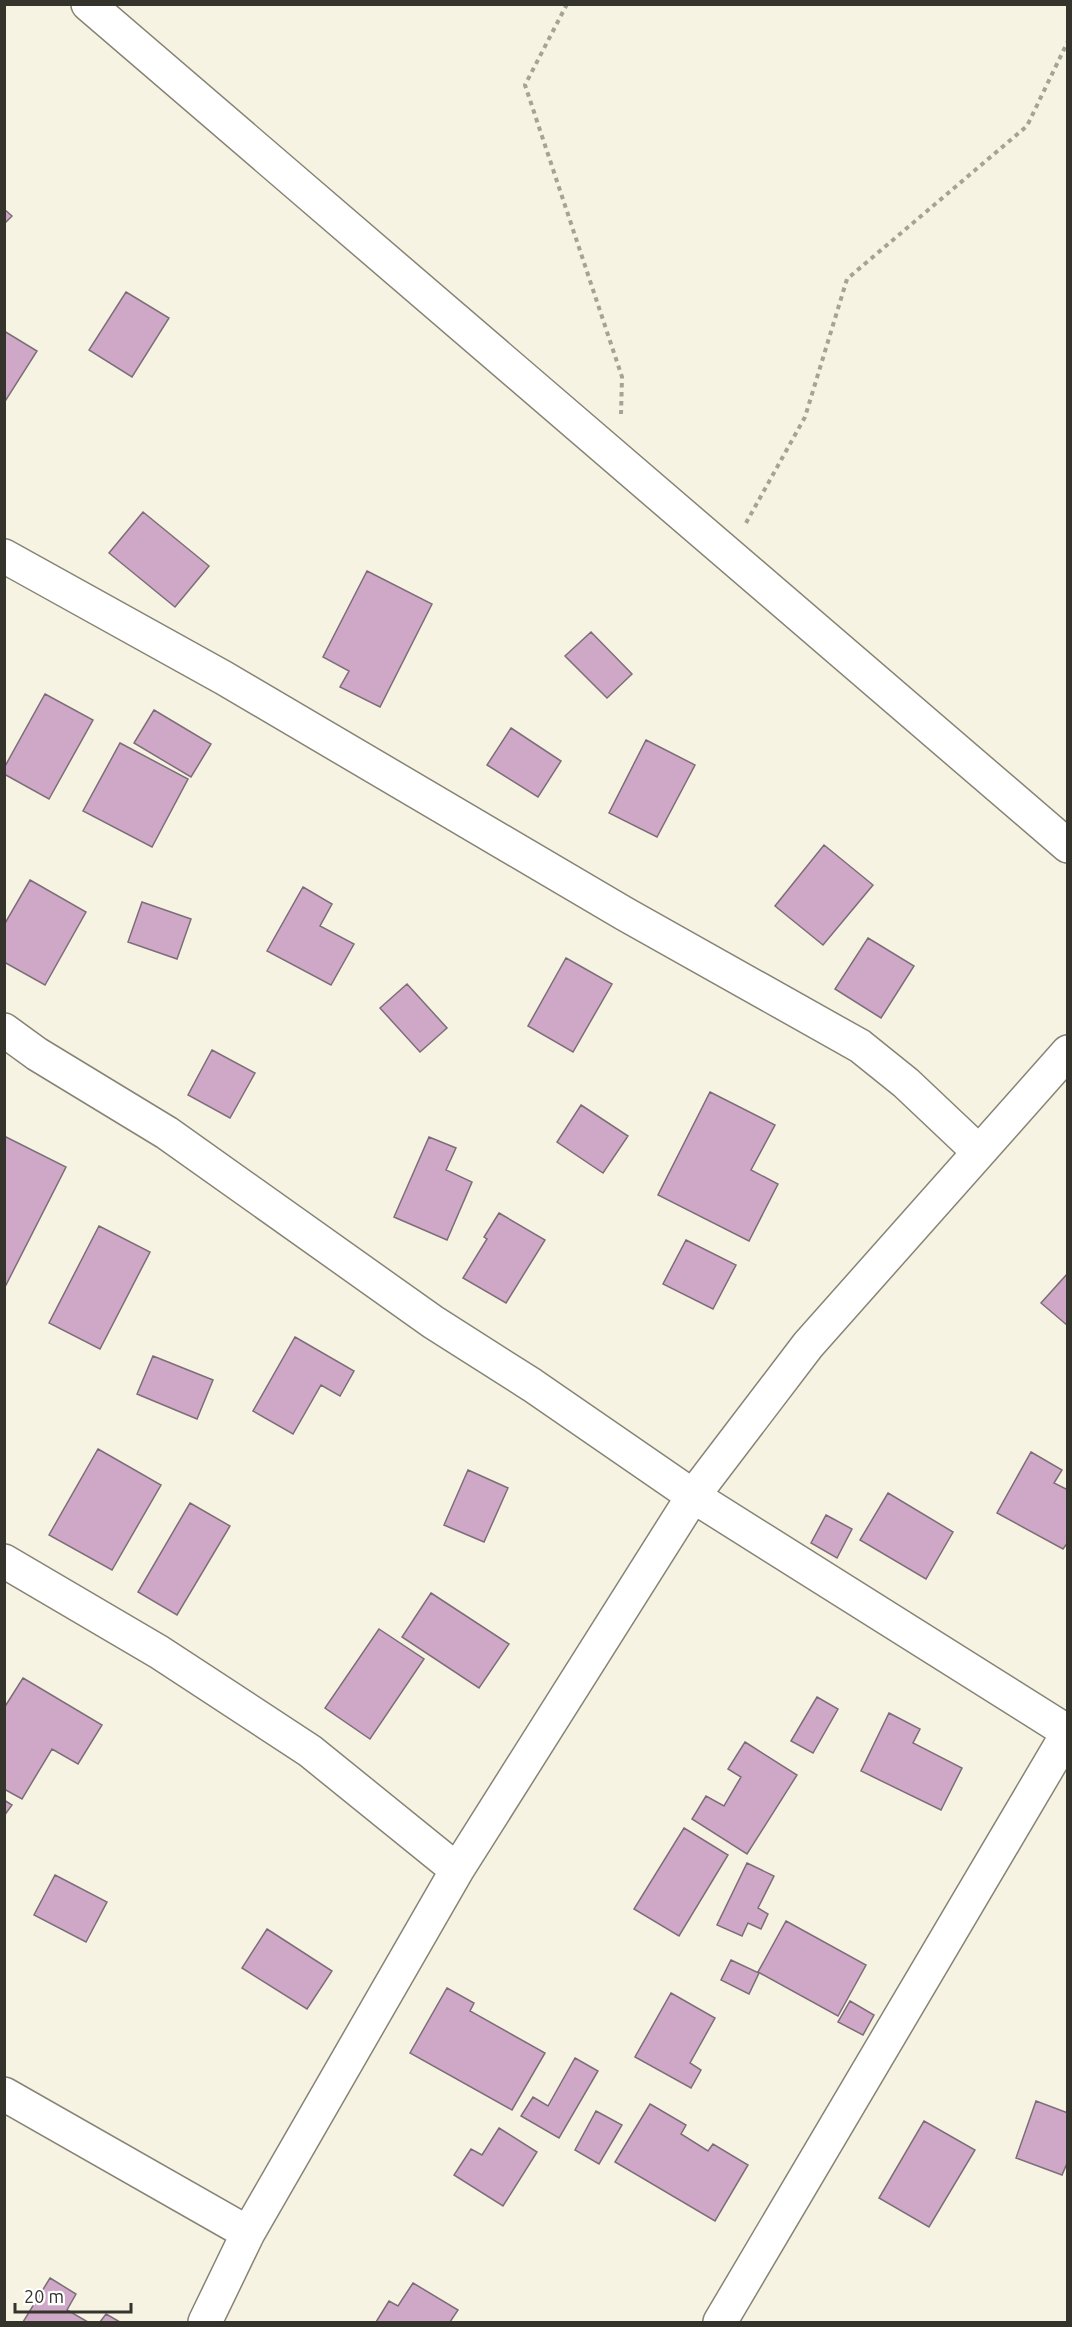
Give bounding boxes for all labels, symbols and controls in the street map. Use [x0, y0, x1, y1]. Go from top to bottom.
scale bar [15, 2276, 130, 2314]
text: 20 m [24, 2286, 64, 2306]

